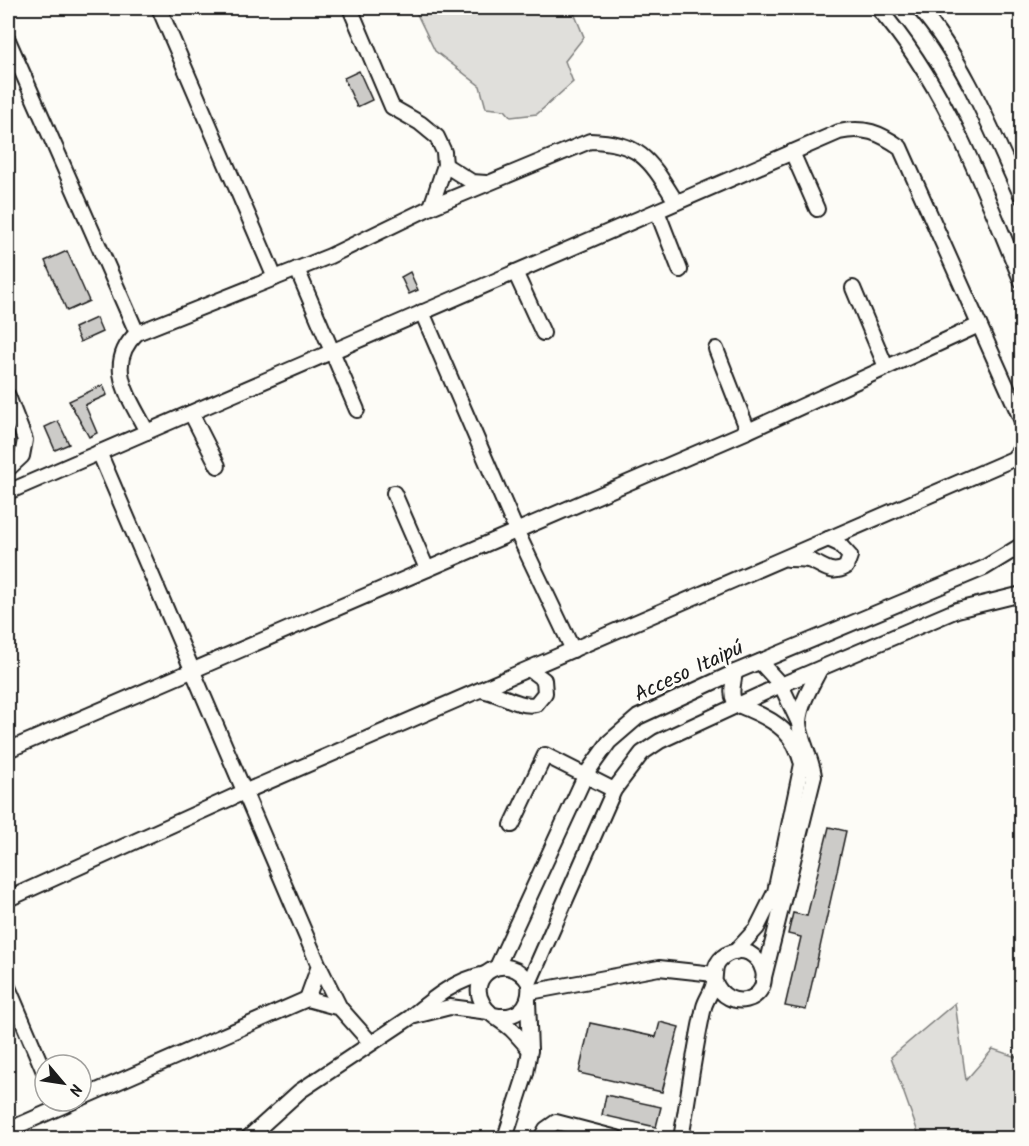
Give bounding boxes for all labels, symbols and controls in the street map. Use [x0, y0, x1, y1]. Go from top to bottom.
street label: Acceso Itaipú [629, 632, 750, 712]
north arrow [33, 1053, 93, 1113]
text: N [61, 1079, 88, 1100]

